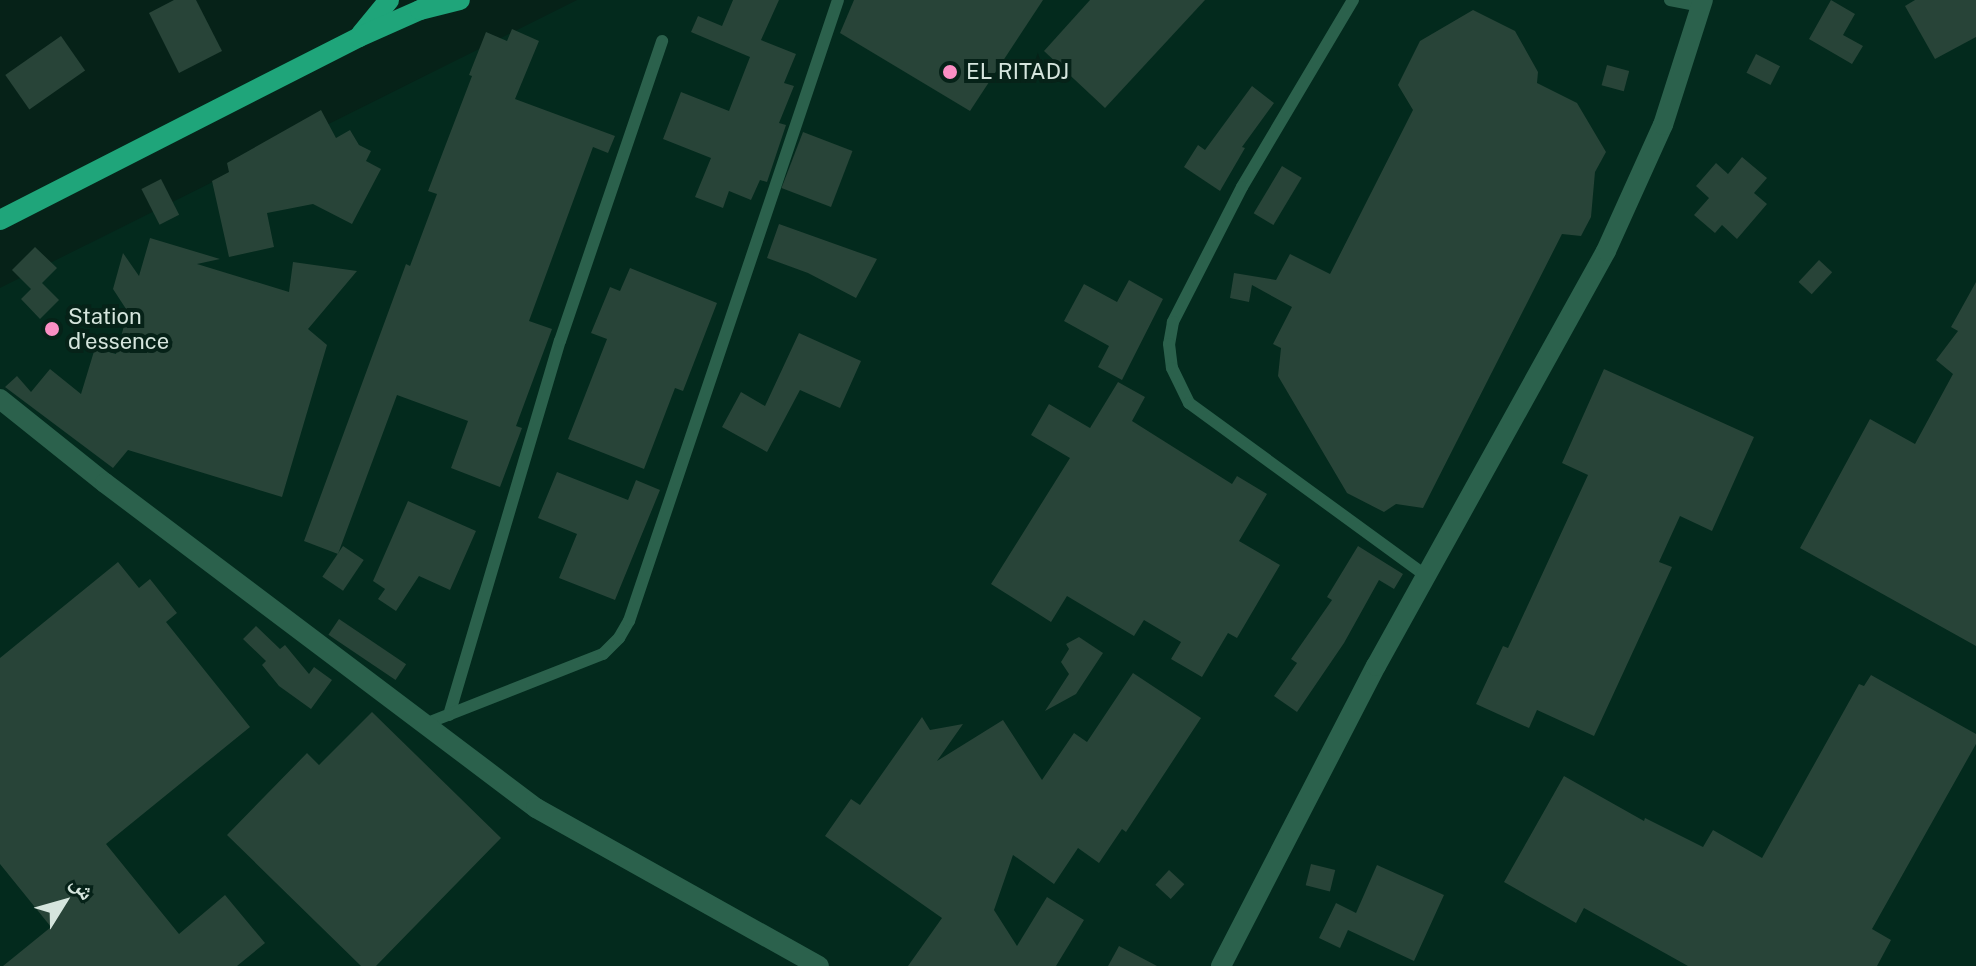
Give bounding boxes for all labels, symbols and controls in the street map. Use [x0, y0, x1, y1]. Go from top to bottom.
place label: EL RITADJ [966, 59, 1069, 85]
marker: EL RITADJ [941, 63, 959, 81]
place label: Station d'essence [68, 303, 169, 354]
marker: Station d'essence [43, 320, 61, 338]
north arrow [24, 862, 104, 942]
text: ش [66, 870, 101, 905]

